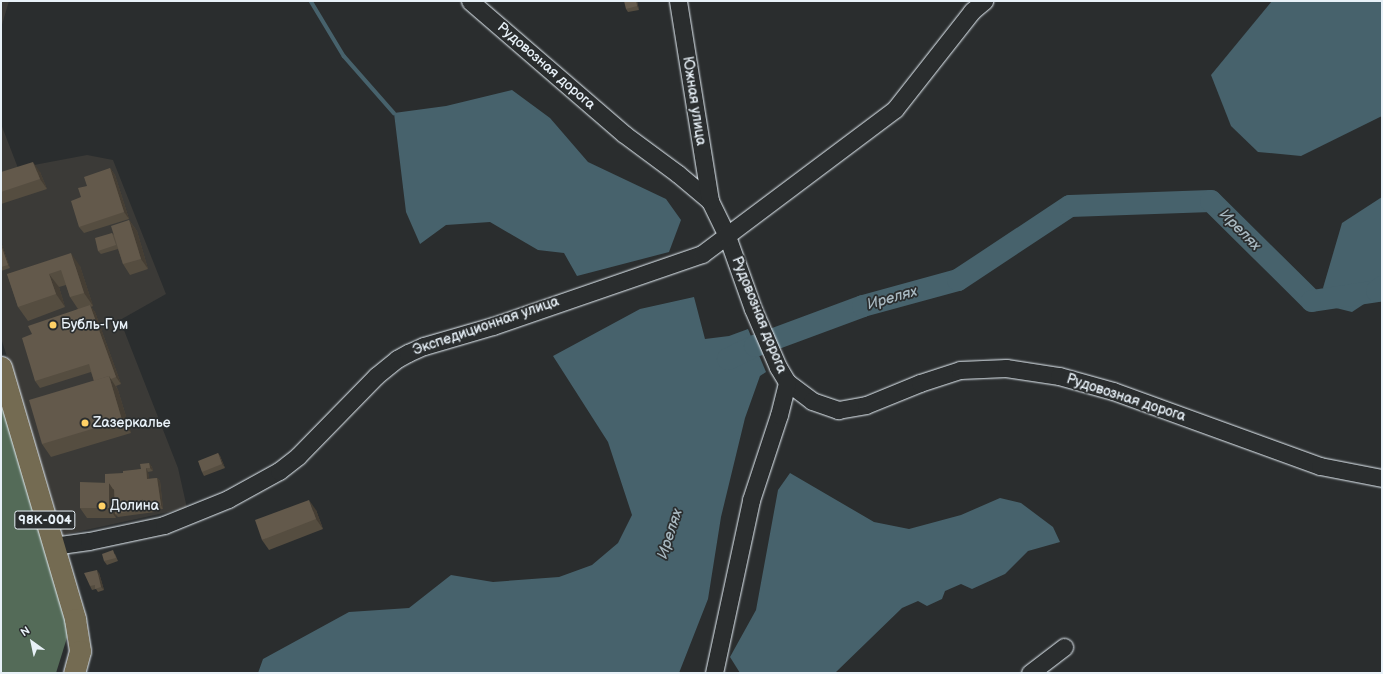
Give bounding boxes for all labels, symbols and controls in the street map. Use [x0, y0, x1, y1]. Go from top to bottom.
street label: Рудовозная дорога [494, 19, 598, 113]
street label: Южная улица [679, 55, 709, 147]
water label: Ирелях [1215, 205, 1265, 255]
street label: Рудовозная дорога [728, 254, 790, 376]
water label: Ирелях [865, 282, 919, 314]
street label: Экспедиционная улица [411, 293, 561, 359]
place label: Бубль-Гум [61, 317, 128, 333]
marker: Бубль-Гум [48, 320, 58, 330]
street label: Рудовозная дорога [1064, 371, 1188, 425]
place label: Zазеркалье [93, 415, 170, 431]
marker: Zазеркалье [80, 418, 90, 428]
place label: Долина [110, 498, 159, 514]
marker: Долина [97, 501, 107, 511]
water label: Ирелях [653, 507, 687, 561]
road number: 98К-004 [14, 509, 76, 531]
north arrow [12, 622, 52, 662]
text: N [18, 624, 32, 639]

